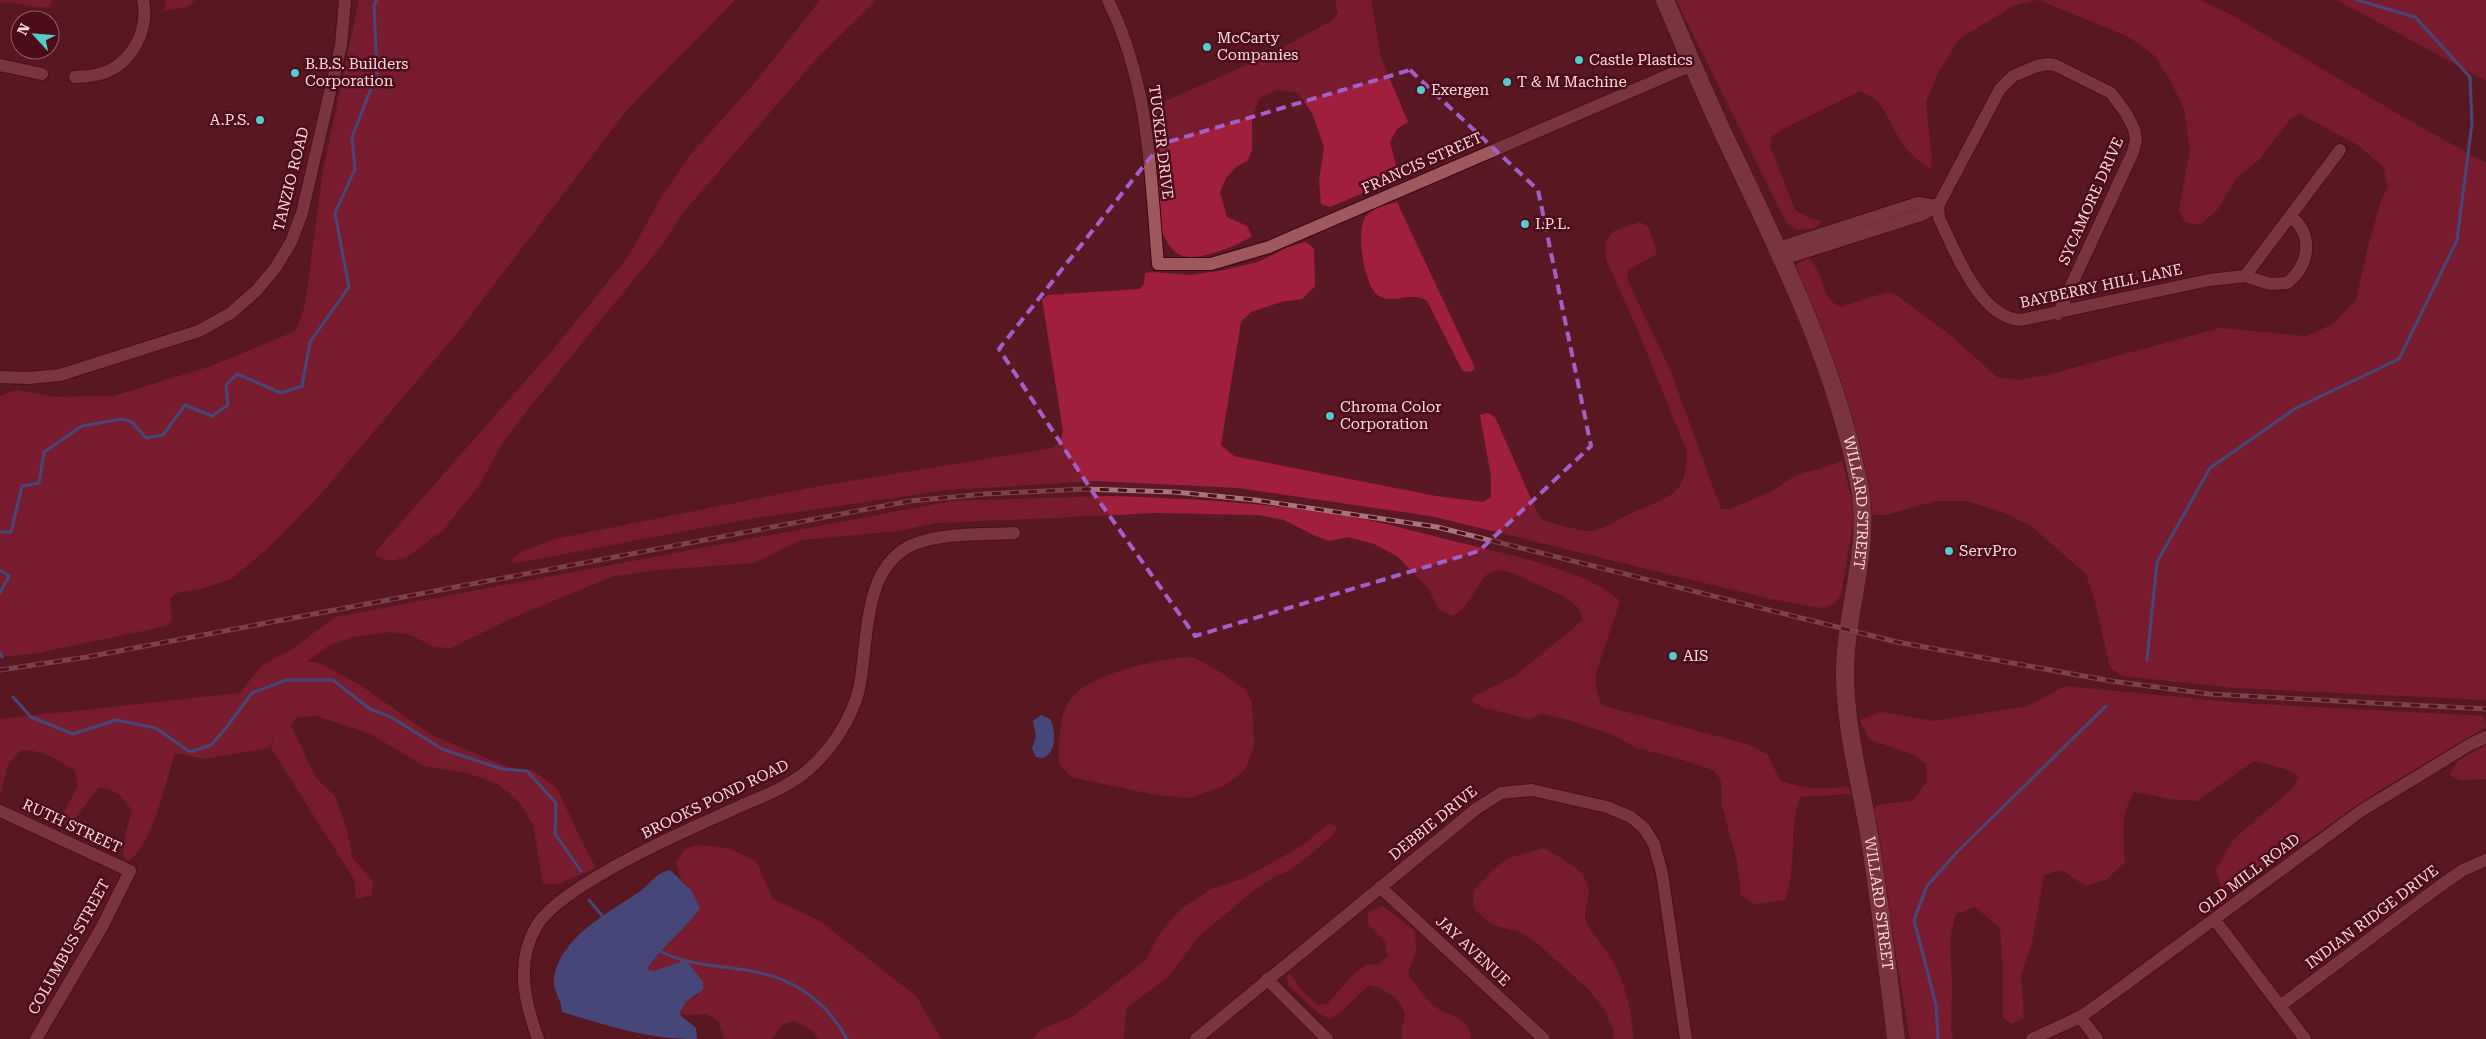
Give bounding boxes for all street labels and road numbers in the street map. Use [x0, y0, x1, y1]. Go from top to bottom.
street label: TUCKER DRIVE [1145, 84, 1177, 200]
street label: TANZIO ROAD [269, 125, 313, 233]
street label: FRANCIS STREET [1359, 128, 1485, 198]
street label: SYCAMORE DRIVE [2055, 134, 2127, 268]
street label: BAYBERRY HILL LANE [2018, 260, 2184, 312]
street label: WILLARD STREET [1839, 434, 1872, 571]
street label: BROOKS POND ROAD [638, 755, 792, 843]
street label: DEBBIE DRIVE [1385, 782, 1481, 864]
street label: RUTH STREET [20, 795, 124, 857]
street label: OLD MILL ROAD [2194, 830, 2304, 918]
street label: WILLARD STREET [1861, 835, 1897, 971]
street label: INDIAN RIDGE DRIVE [2302, 861, 2442, 973]
street label: COLUMBUS STREET [24, 876, 114, 1018]
street label: JAY AVENUE [1432, 912, 1514, 990]

